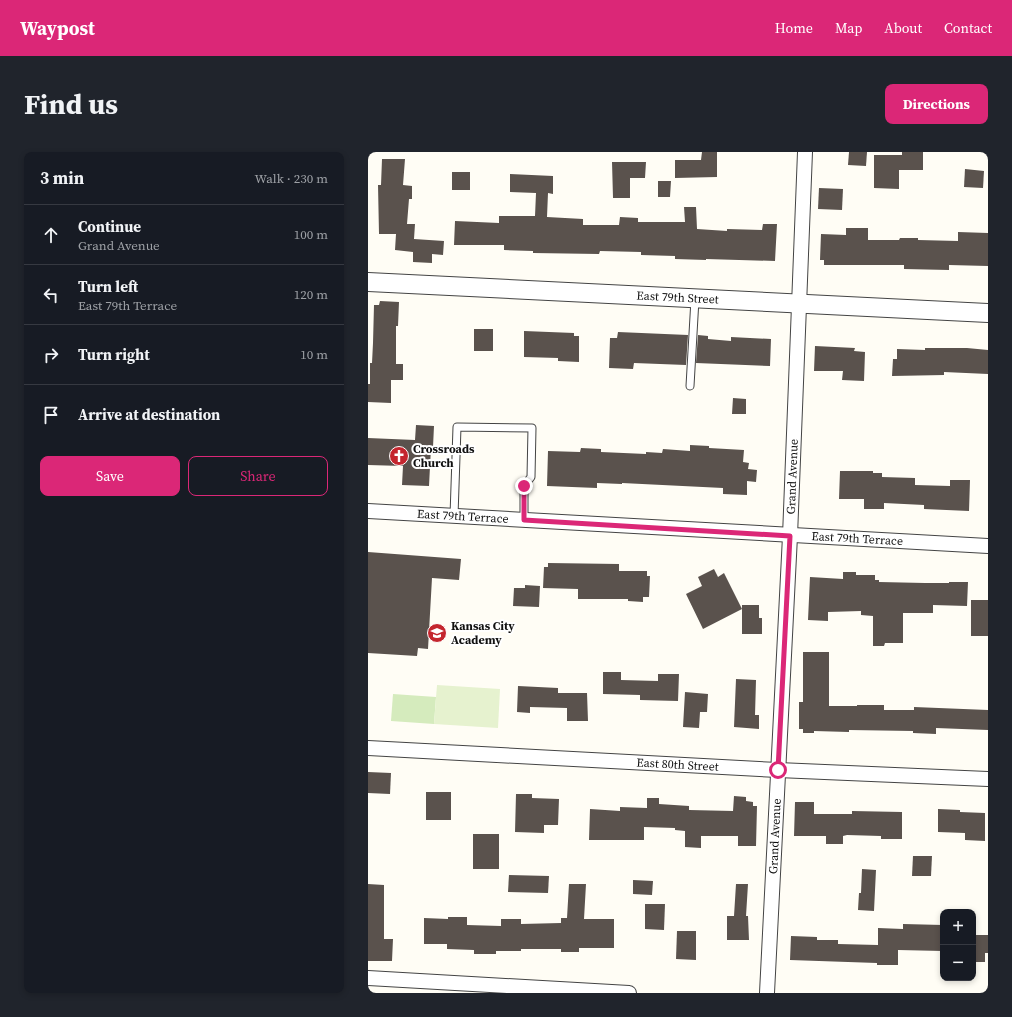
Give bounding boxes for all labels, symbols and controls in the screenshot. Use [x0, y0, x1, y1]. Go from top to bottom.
text: Waypost [20, 15, 95, 41]
text: Home [775, 18, 813, 38]
text: Map [835, 18, 862, 38]
text: About [884, 18, 922, 38]
text: Contact [944, 18, 992, 38]
button: Directions [885, 84, 988, 124]
text: Find us [24, 85, 118, 123]
text: 3 min [40, 166, 84, 190]
text: Walk · 230 m [255, 170, 328, 187]
text: Continue [78, 216, 141, 237]
icon: ahead [40, 224, 62, 246]
text: 100 m [294, 226, 328, 243]
text: Grand Avenue [78, 237, 160, 254]
text: Turn left [78, 276, 138, 297]
icon: left [40, 284, 62, 306]
text: 120 m [294, 286, 328, 303]
street label: East 79th Street [636, 287, 719, 308]
text: East 79th Terrace [78, 297, 177, 314]
icon: right [40, 344, 62, 366]
text: Turn right [78, 344, 150, 365]
text: 10 m [300, 346, 328, 363]
icon: arrive [40, 404, 62, 426]
text: Arrive at destination [78, 404, 220, 425]
street label: Grand Avenue [783, 439, 802, 515]
place label: Crossroads Church [413, 441, 475, 471]
church icon: Crossroads Church [388, 445, 410, 467]
button: Save [40, 456, 180, 496]
button: Share [188, 456, 328, 496]
route end [515, 477, 533, 495]
street label: East 79th Terrace [417, 506, 509, 527]
street label: East 79th Terrace [811, 528, 903, 549]
place label: Kansas City Academy [451, 618, 515, 648]
school or university icon: Kansas City Academy [426, 622, 448, 644]
street label: East 80th Street [636, 754, 719, 775]
route start [769, 761, 787, 779]
street label: Grand Avenue [765, 798, 785, 874]
map controls [940, 909, 976, 981]
button: + [940, 909, 976, 945]
button: − [940, 945, 976, 981]

